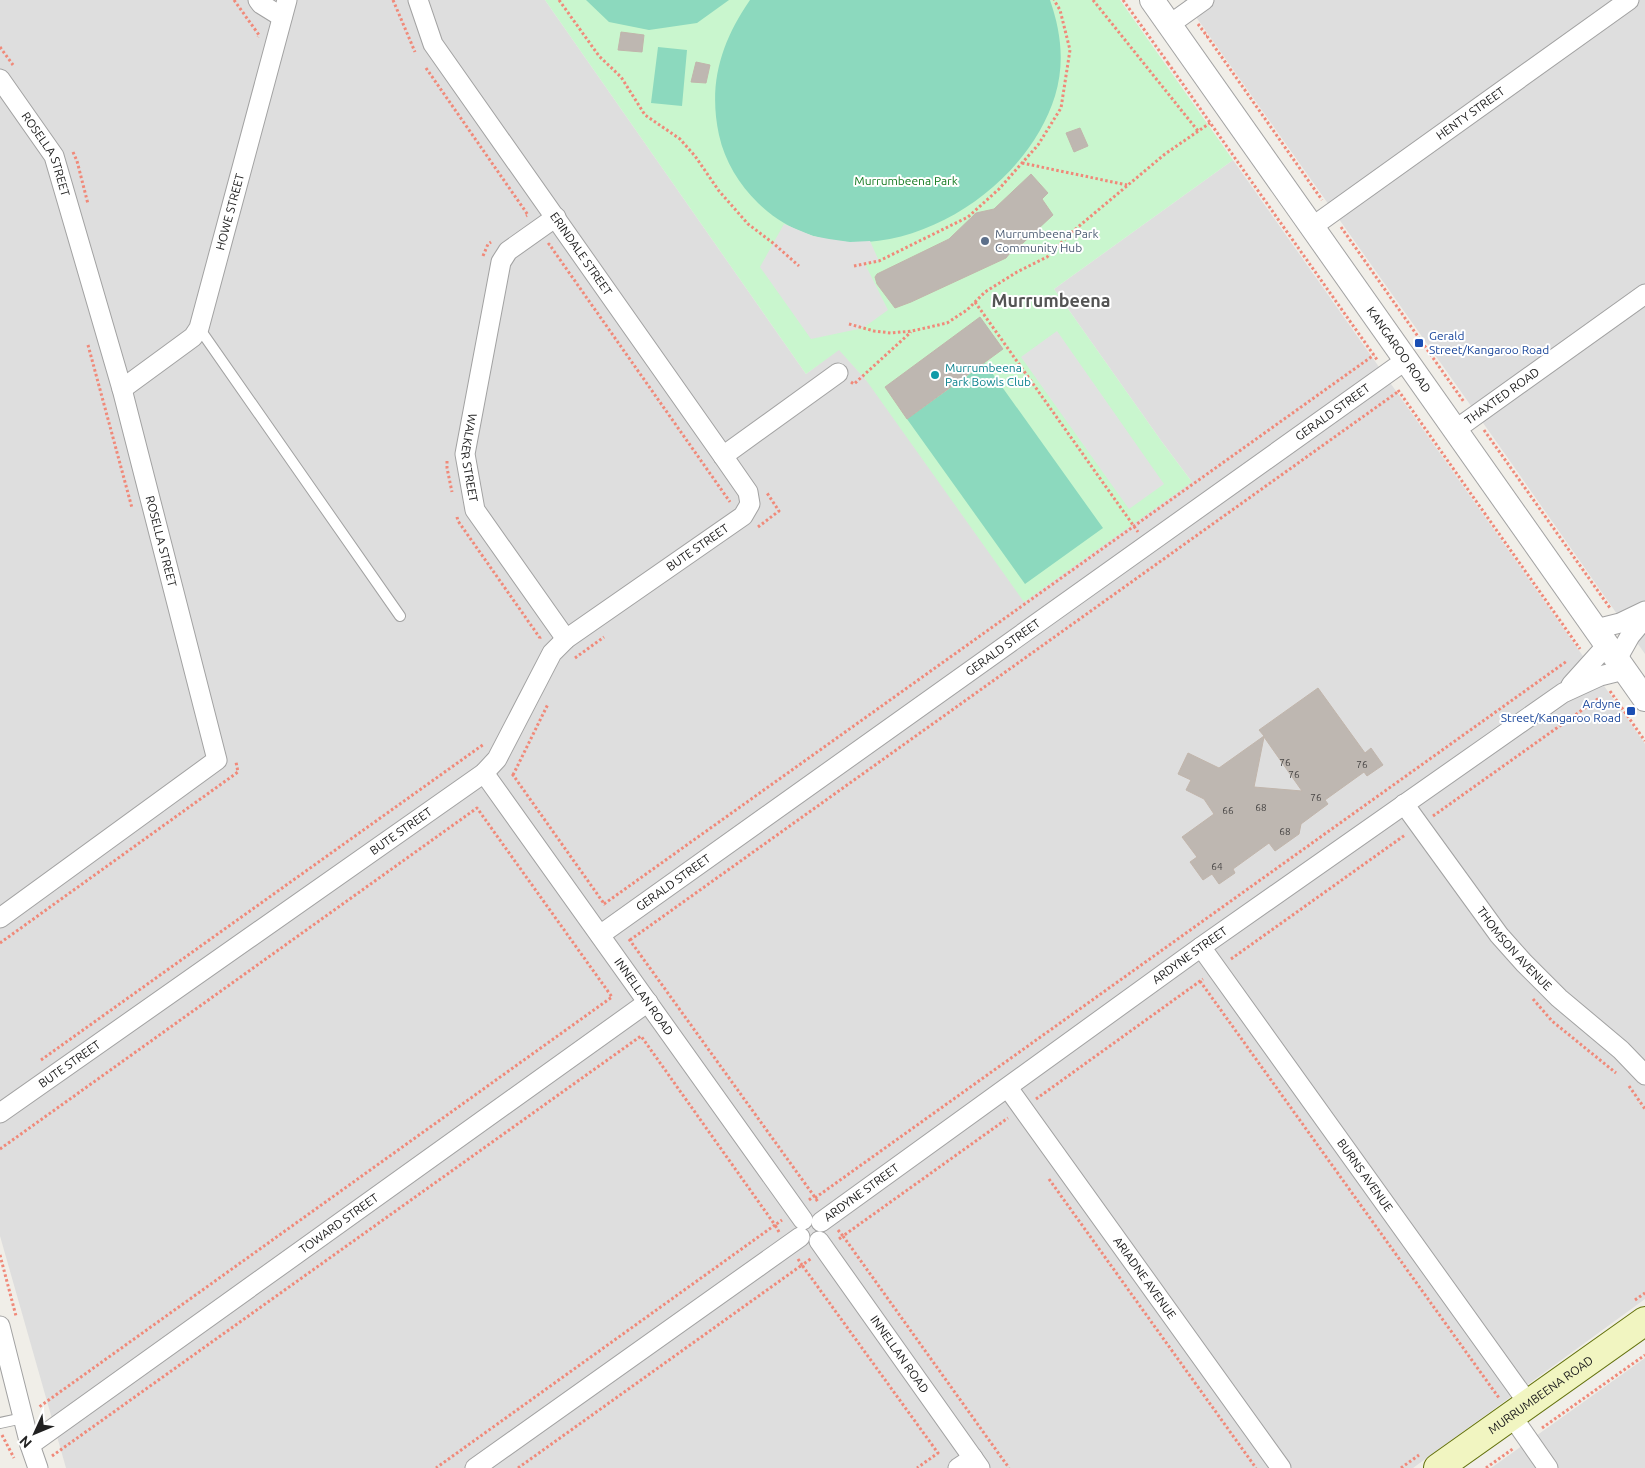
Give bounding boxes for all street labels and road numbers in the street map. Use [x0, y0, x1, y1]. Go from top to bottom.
street label: HENTY STREET [1434, 84, 1507, 142]
street label: ROSELLA STREET [19, 110, 72, 198]
street label: HOWE STREET [213, 172, 246, 252]
street label: ERINDALE STREET [548, 210, 615, 298]
street label: KANGAROO ROAD [1364, 304, 1434, 395]
street label: THAXTED ROAD [1462, 365, 1542, 427]
street label: GERALD STREET [1293, 381, 1372, 443]
street label: WALKER STREET [459, 412, 481, 503]
street label: ROSELLA STREET [144, 494, 179, 588]
street label: BUTE STREET [664, 521, 731, 573]
street label: GERALD STREET [963, 616, 1043, 678]
street label: BUTE STREET [367, 805, 434, 857]
street label: GERALD STREET [633, 851, 713, 913]
street label: THOMSON AVENUE [1475, 904, 1555, 993]
street label: ARDYNE STREET [1149, 924, 1230, 986]
street label: INNELLAN ROAD [612, 955, 676, 1038]
street label: BUTE STREET [36, 1037, 103, 1090]
street label: BURNS AVENUE [1335, 1136, 1396, 1214]
street label: ARDYNE STREET [821, 1161, 901, 1224]
street label: TOWARD STREET [297, 1190, 381, 1256]
street label: ARIADNE AVENUE [1111, 1234, 1179, 1321]
street label: INNELLAN ROAD [868, 1313, 932, 1395]
street label: MURRUMBEENA ROAD [1486, 1353, 1595, 1436]

